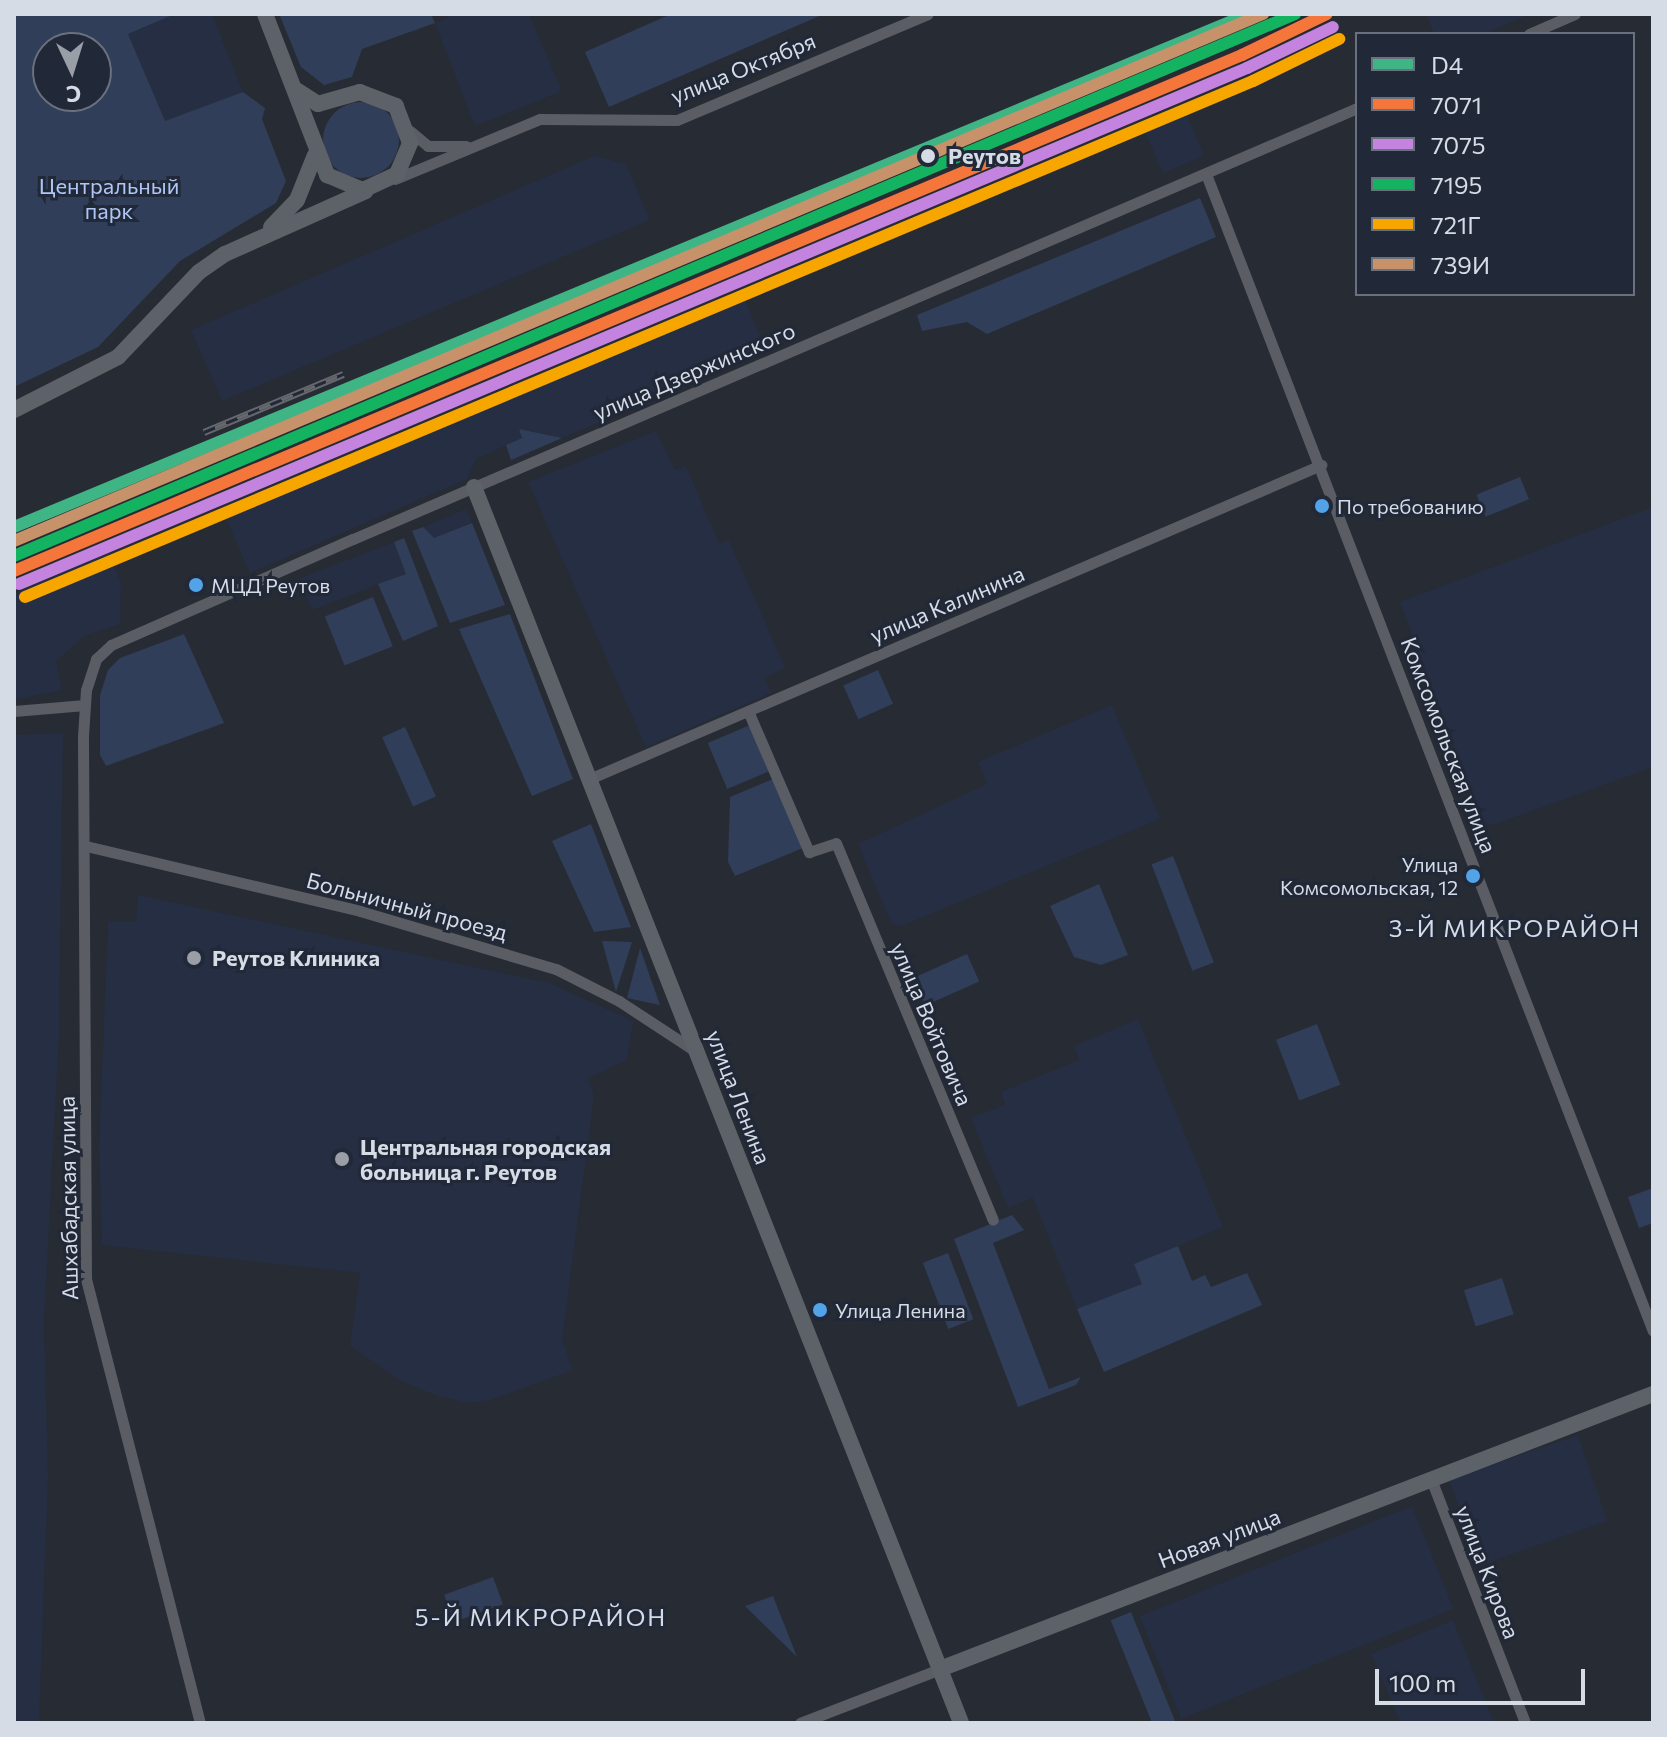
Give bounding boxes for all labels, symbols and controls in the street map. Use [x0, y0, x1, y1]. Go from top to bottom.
street label: улица Октября [667, 27, 819, 109]
north arrow [32, 32, 112, 112]
legend [1355, 32, 1635, 296]
text: D4 [1431, 50, 1463, 79]
text: С [65, 80, 82, 108]
text: 7071 [1431, 90, 1482, 119]
text: 7075 [1431, 130, 1486, 159]
marker: Реутов [915, 143, 941, 169]
place label: Реутов [948, 143, 1021, 169]
text: 7195 [1431, 170, 1482, 199]
park label: Центральный парк [39, 172, 179, 224]
text: 721Г [1431, 210, 1481, 239]
text: 739И [1431, 250, 1490, 279]
street label: улица Дзержинского [589, 316, 799, 426]
place label: По требованию [1337, 494, 1484, 518]
marker: По требованию [1314, 498, 1330, 514]
street label: улица Калинина [866, 560, 1028, 648]
place label: МЦД Реутов [211, 573, 330, 597]
marker: МЦД Реутов [188, 577, 204, 593]
street label: Комсомольская улица [1396, 633, 1502, 857]
place label: Улица Комсомольская, 12 [1280, 852, 1458, 899]
street label: Больничный проезд [304, 867, 510, 945]
marker: Улица Комсомольская, 12 [1465, 868, 1481, 884]
district label: 3-Й МИКРОРАЙОН [1389, 914, 1641, 942]
street label: улица Войтовича [886, 938, 978, 1110]
place label: Реутов Клиника [212, 945, 380, 971]
marker: Реутов Клиника [183, 947, 205, 969]
street label: улица Ленина [701, 1026, 777, 1168]
street label: Ашхабадская улица [53, 1096, 83, 1300]
place label: Центральная городская больница г. Реутов [360, 1133, 611, 1184]
marker: Центральная городская больница г. Реутов [331, 1148, 353, 1170]
place label: Улица Ленина [835, 1298, 966, 1322]
marker: Улица Ленина [812, 1302, 828, 1318]
street label: улица Кирова [1450, 1502, 1526, 1642]
street label: Новая улица [1154, 1503, 1284, 1573]
district label: 5-Й МИКРОРАЙОН [415, 1603, 667, 1631]
scale bar [1379, 1653, 1589, 1703]
text: 100 m [1389, 1668, 1456, 1697]

